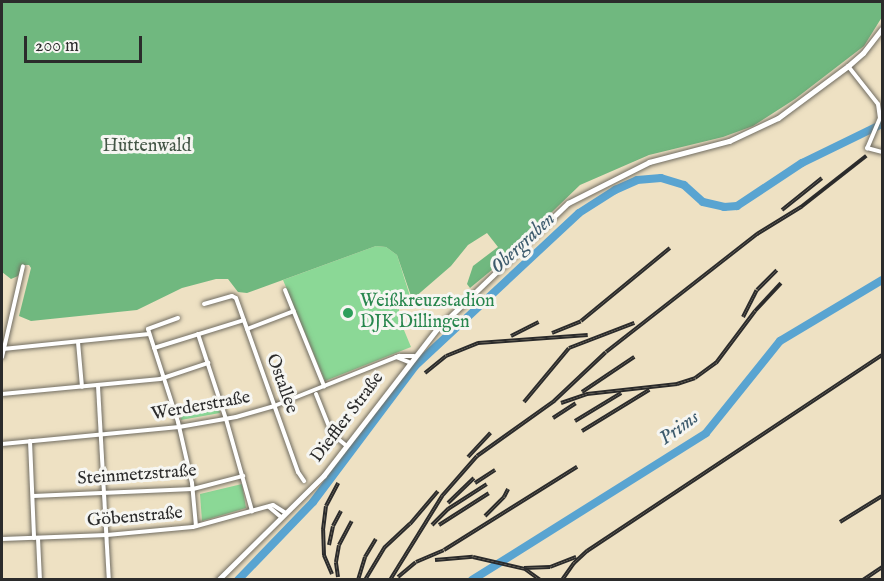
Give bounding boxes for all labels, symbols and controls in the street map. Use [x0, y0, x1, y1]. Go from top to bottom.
scale bar [27, 24, 146, 62]
text: 200 m [35, 35, 79, 58]
park label: Hüttenwald [103, 136, 191, 158]
water label: Obergraben [486, 207, 560, 279]
place label: Weißkreuzstadion DJK Dillingen [360, 292, 495, 334]
marker: Weißkreuzstadion DJK Dillingen [341, 306, 355, 320]
street label: Ostallee [260, 351, 302, 417]
street label: Dieffler Straße [307, 368, 389, 468]
street label: Werderstraße [150, 388, 252, 426]
water label: Prims [654, 406, 704, 450]
street label: Steinmetzstraße [77, 461, 197, 491]
street label: Göbenstraße [86, 503, 184, 533]

